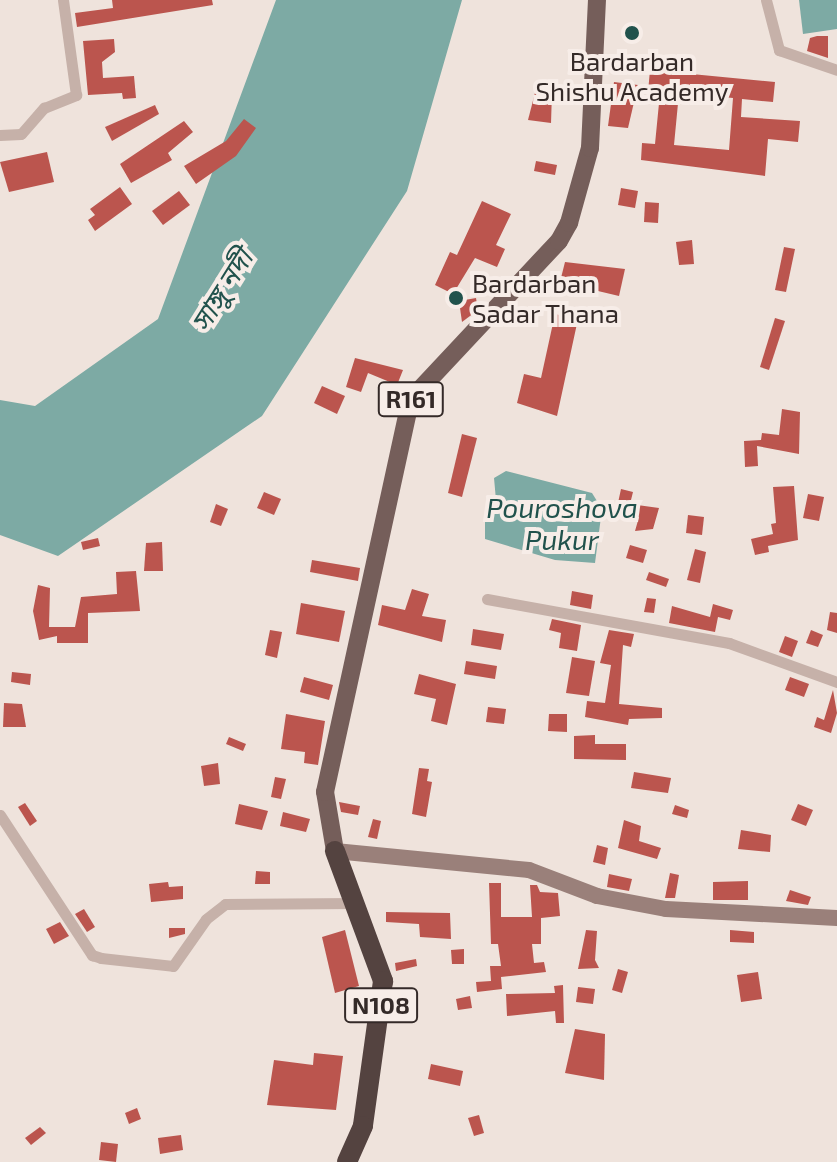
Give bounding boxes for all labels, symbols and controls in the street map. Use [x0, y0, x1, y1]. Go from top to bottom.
marker: Bardarban Shishu Academy [623, 24, 641, 42]
place label: Bardarban Shishu Academy [535, 45, 729, 106]
water label: সাঙ্গু নদী [183, 243, 259, 337]
place label: Bardarban Sadar Thana [472, 267, 620, 328]
marker: Bardarban Sadar Thana [447, 289, 465, 307]
road number: R161 [377, 379, 445, 419]
water label: Pouroshova Pukur [486, 490, 638, 556]
road number: N108 [343, 985, 419, 1025]

